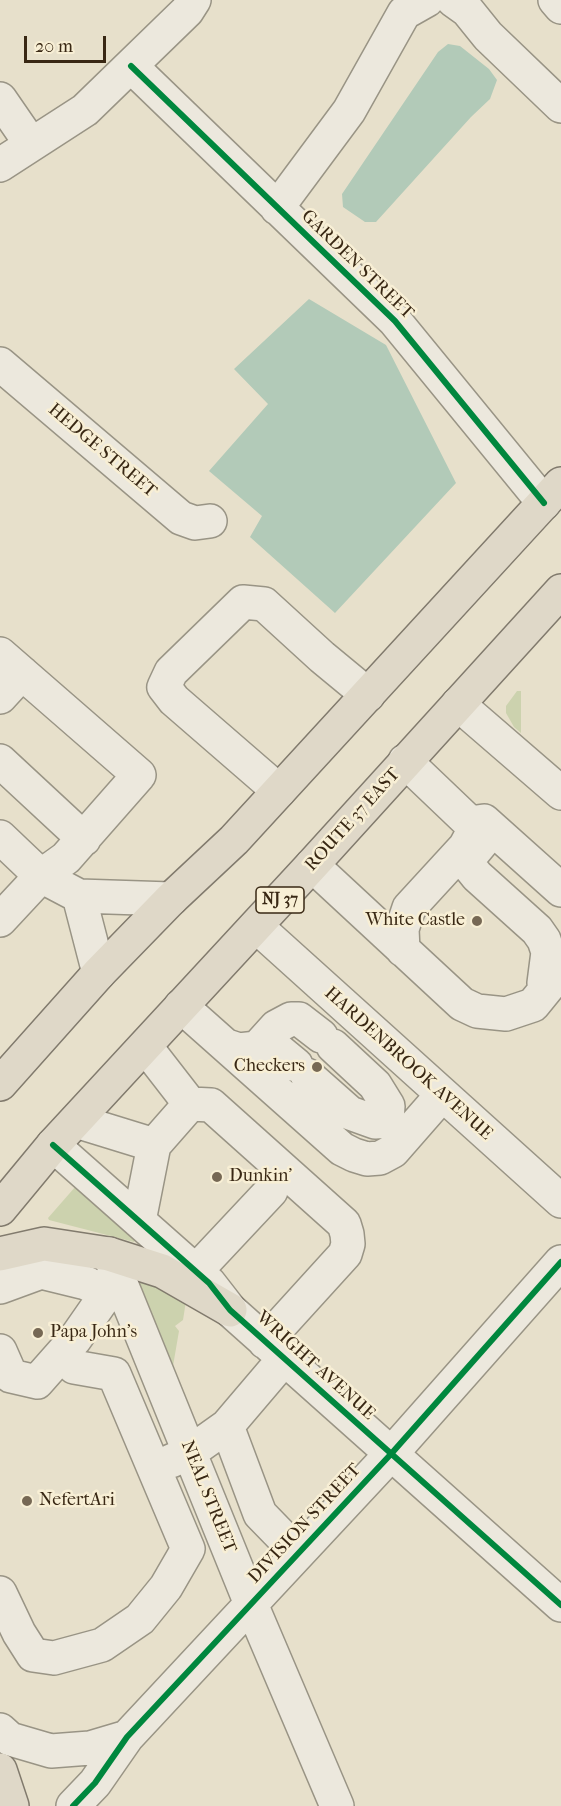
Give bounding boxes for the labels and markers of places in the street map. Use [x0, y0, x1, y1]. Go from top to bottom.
place label: White Castle [366, 910, 465, 932]
marker: White Castle [470, 914, 484, 928]
place label: Checkers [234, 1056, 305, 1078]
marker: Checkers [310, 1060, 324, 1074]
place label: Dunkin' [229, 1166, 292, 1188]
marker: Dunkin' [210, 1170, 224, 1184]
place label: Papa John's [50, 1322, 137, 1344]
marker: Papa John's [31, 1326, 45, 1340]
place label: NefertAri [39, 1490, 115, 1512]
marker: NefertAri [20, 1494, 34, 1508]

